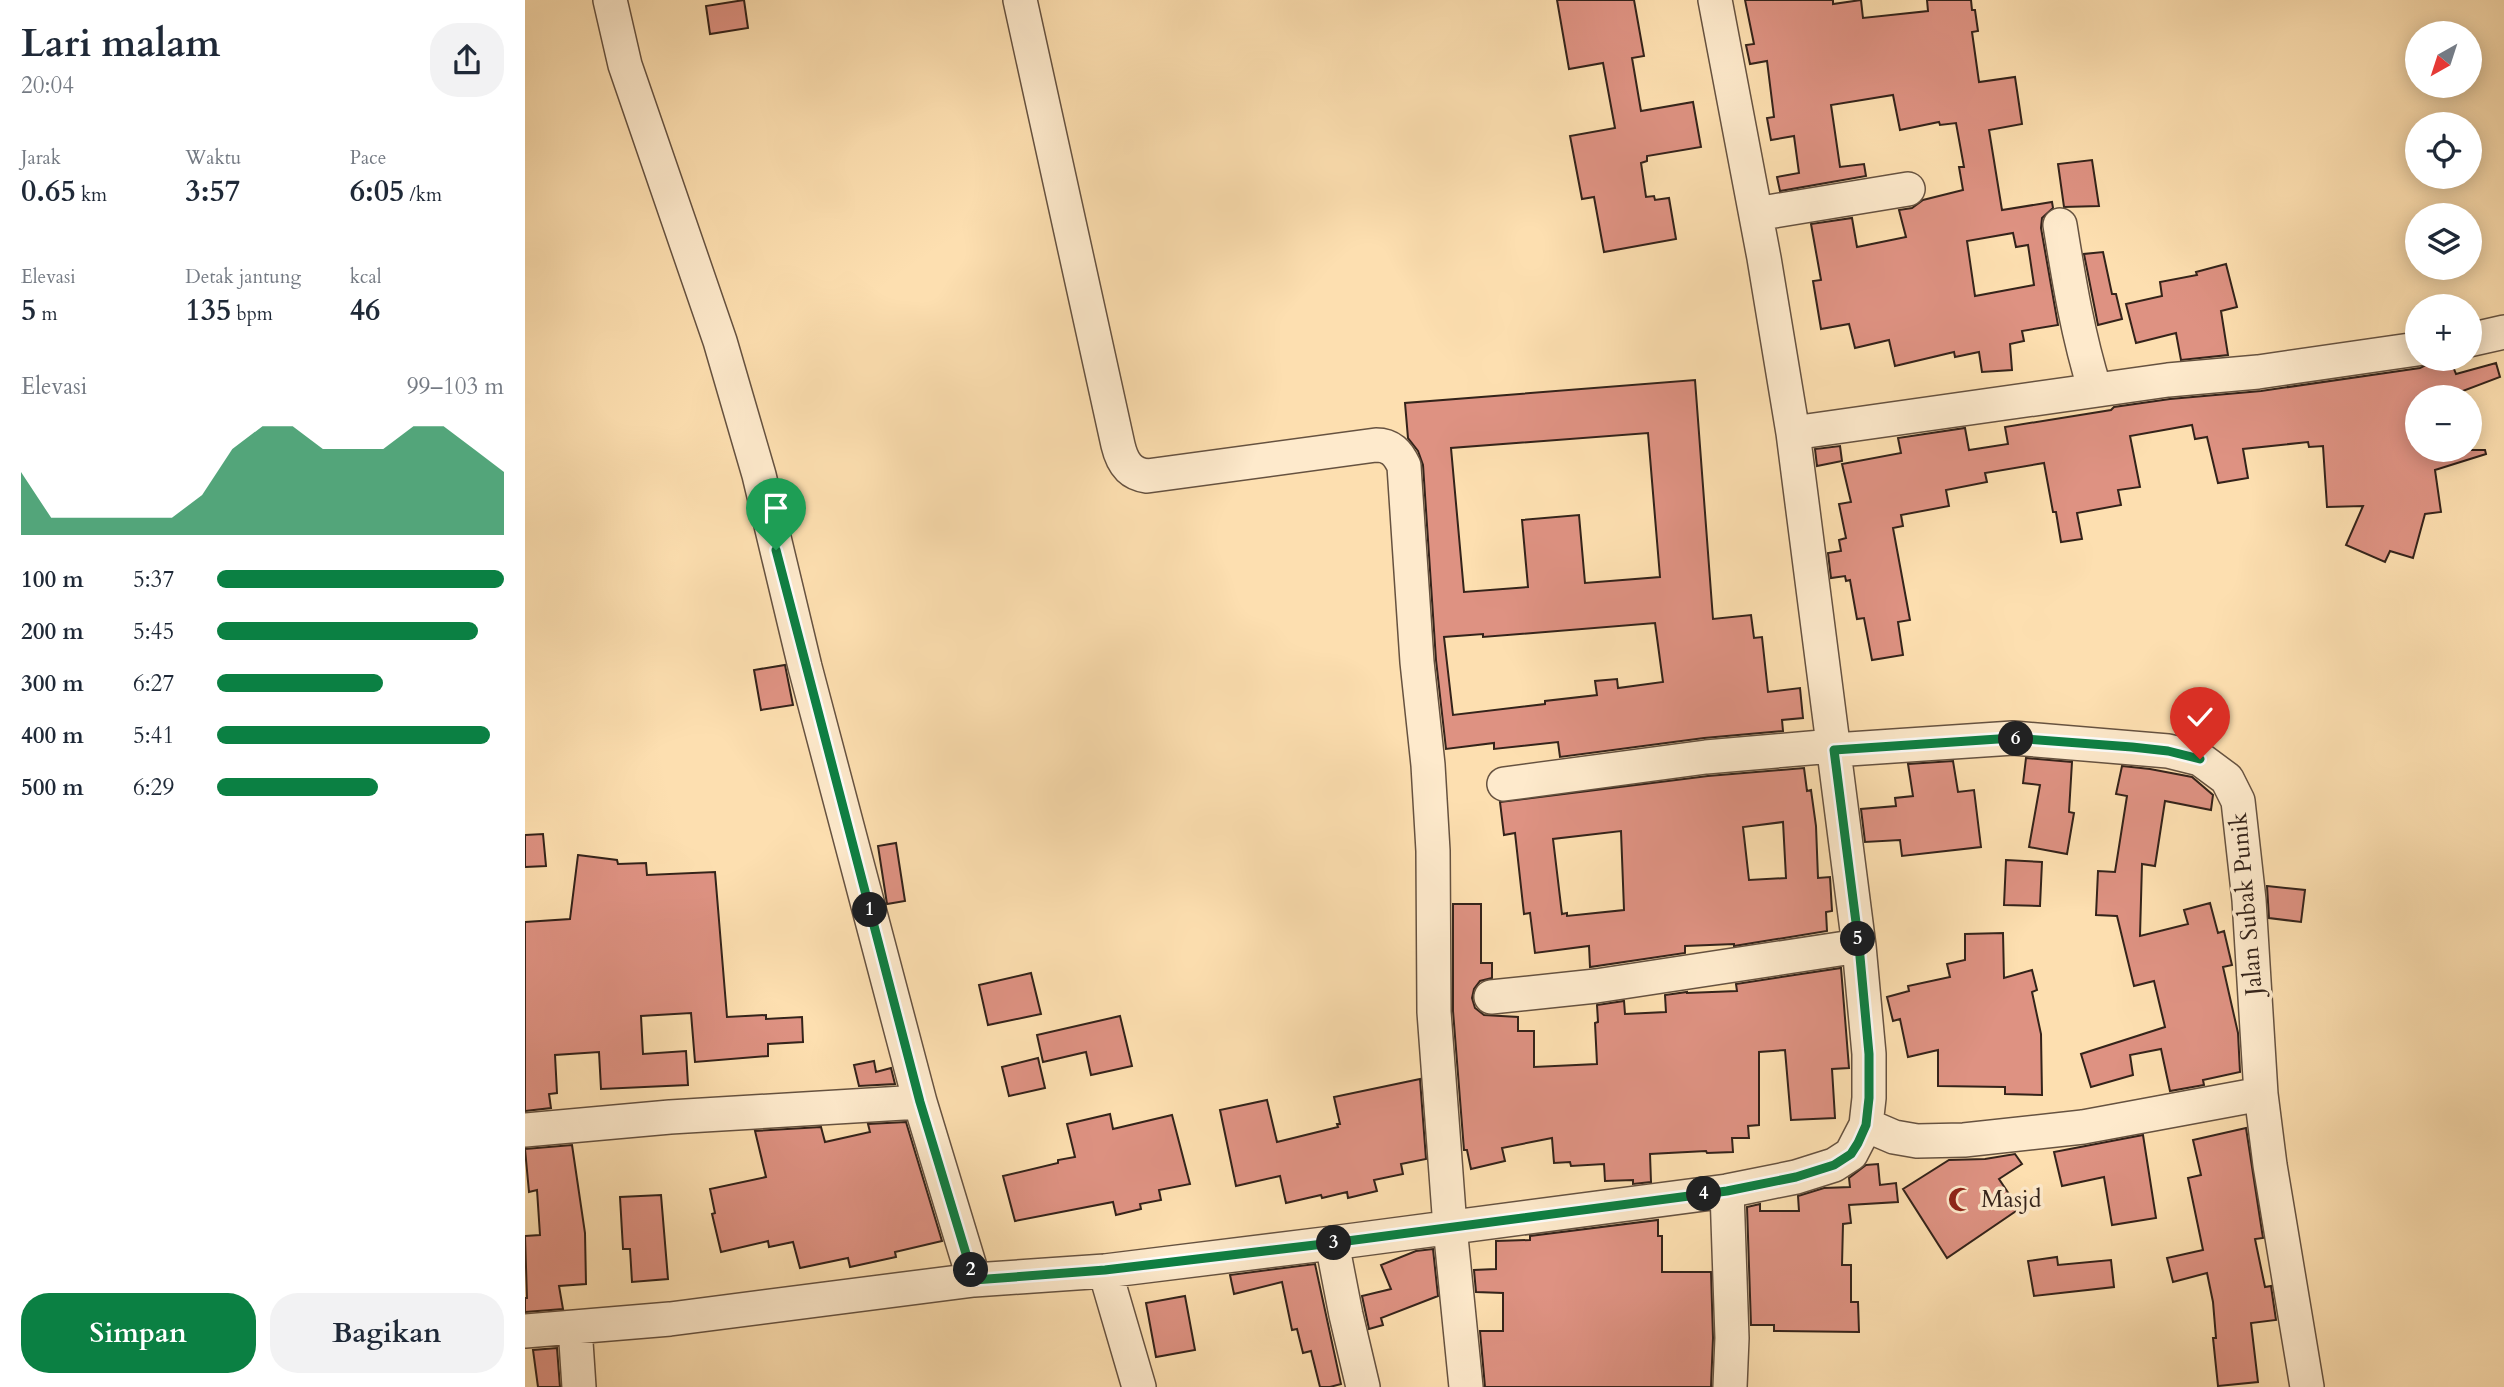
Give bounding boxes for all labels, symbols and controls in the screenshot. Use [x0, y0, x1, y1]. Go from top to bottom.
text: Lari malam [21, 18, 220, 70]
north arrow [2405, 21, 2481, 98]
map controls [2405, 21, 2482, 462]
button: share [430, 23, 504, 97]
text: 20:04 [21, 70, 74, 101]
button: locate [2405, 112, 2482, 189]
text: Jarak [21, 145, 61, 171]
text: Waktu [185, 145, 241, 171]
text: Pace [350, 145, 386, 171]
text: 0.65 [21, 171, 76, 212]
text: 3:57 [185, 171, 240, 212]
text: 6:05 [350, 171, 404, 212]
text: km [76, 182, 107, 208]
text: /km [404, 182, 442, 208]
button: layers [2405, 203, 2482, 280]
text: Elevasi [21, 264, 76, 290]
text: Detak jantung [185, 264, 301, 290]
text: kcal [350, 264, 382, 290]
text: 5 [21, 290, 36, 331]
text: 135 [185, 290, 231, 331]
text: 46 [350, 290, 380, 331]
button: + [2405, 294, 2482, 371]
text: m [36, 301, 58, 327]
text: bpm [231, 301, 273, 327]
text: Elevasi [21, 371, 87, 402]
text: 99–103 m [407, 371, 504, 402]
button: − [2405, 385, 2482, 462]
pin [746, 478, 806, 550]
icon: arrive [757, 489, 795, 527]
text: 100 m [21, 564, 84, 595]
text: 5:37 [133, 564, 174, 595]
text: 200 m [21, 616, 84, 647]
text: 5:45 [133, 616, 174, 647]
text: 300 m [21, 668, 84, 699]
text: 6:27 [133, 668, 174, 699]
pin [2170, 687, 2230, 759]
icon: check [2181, 698, 2219, 736]
text: 400 m [21, 720, 84, 751]
text: 5:41 [133, 720, 174, 751]
pin: 6 [1999, 722, 2033, 756]
text: 6 [2011, 725, 2020, 751]
text: 500 m [21, 772, 84, 803]
text: 6:29 [133, 772, 174, 803]
street label: Jalan Subak Punik [2222, 811, 2271, 1000]
pin: 1 [853, 892, 887, 928]
text: 1 [865, 896, 874, 922]
pin: 5 [1841, 922, 1875, 956]
text: 5 [1853, 925, 1862, 951]
pin: 4 [1687, 1176, 1721, 1212]
text: 4 [1699, 1180, 1708, 1206]
place label: Masjd [1981, 1183, 2042, 1216]
mosque icon: Masjd [1947, 1185, 1975, 1213]
pin: 3 [1317, 1226, 1351, 1260]
text: 3 [1329, 1229, 1338, 1255]
pin: 2 [953, 1252, 989, 1288]
text: 2 [966, 1256, 975, 1282]
button: Simpan [21, 1293, 256, 1373]
button: Bagikan [270, 1293, 504, 1373]

